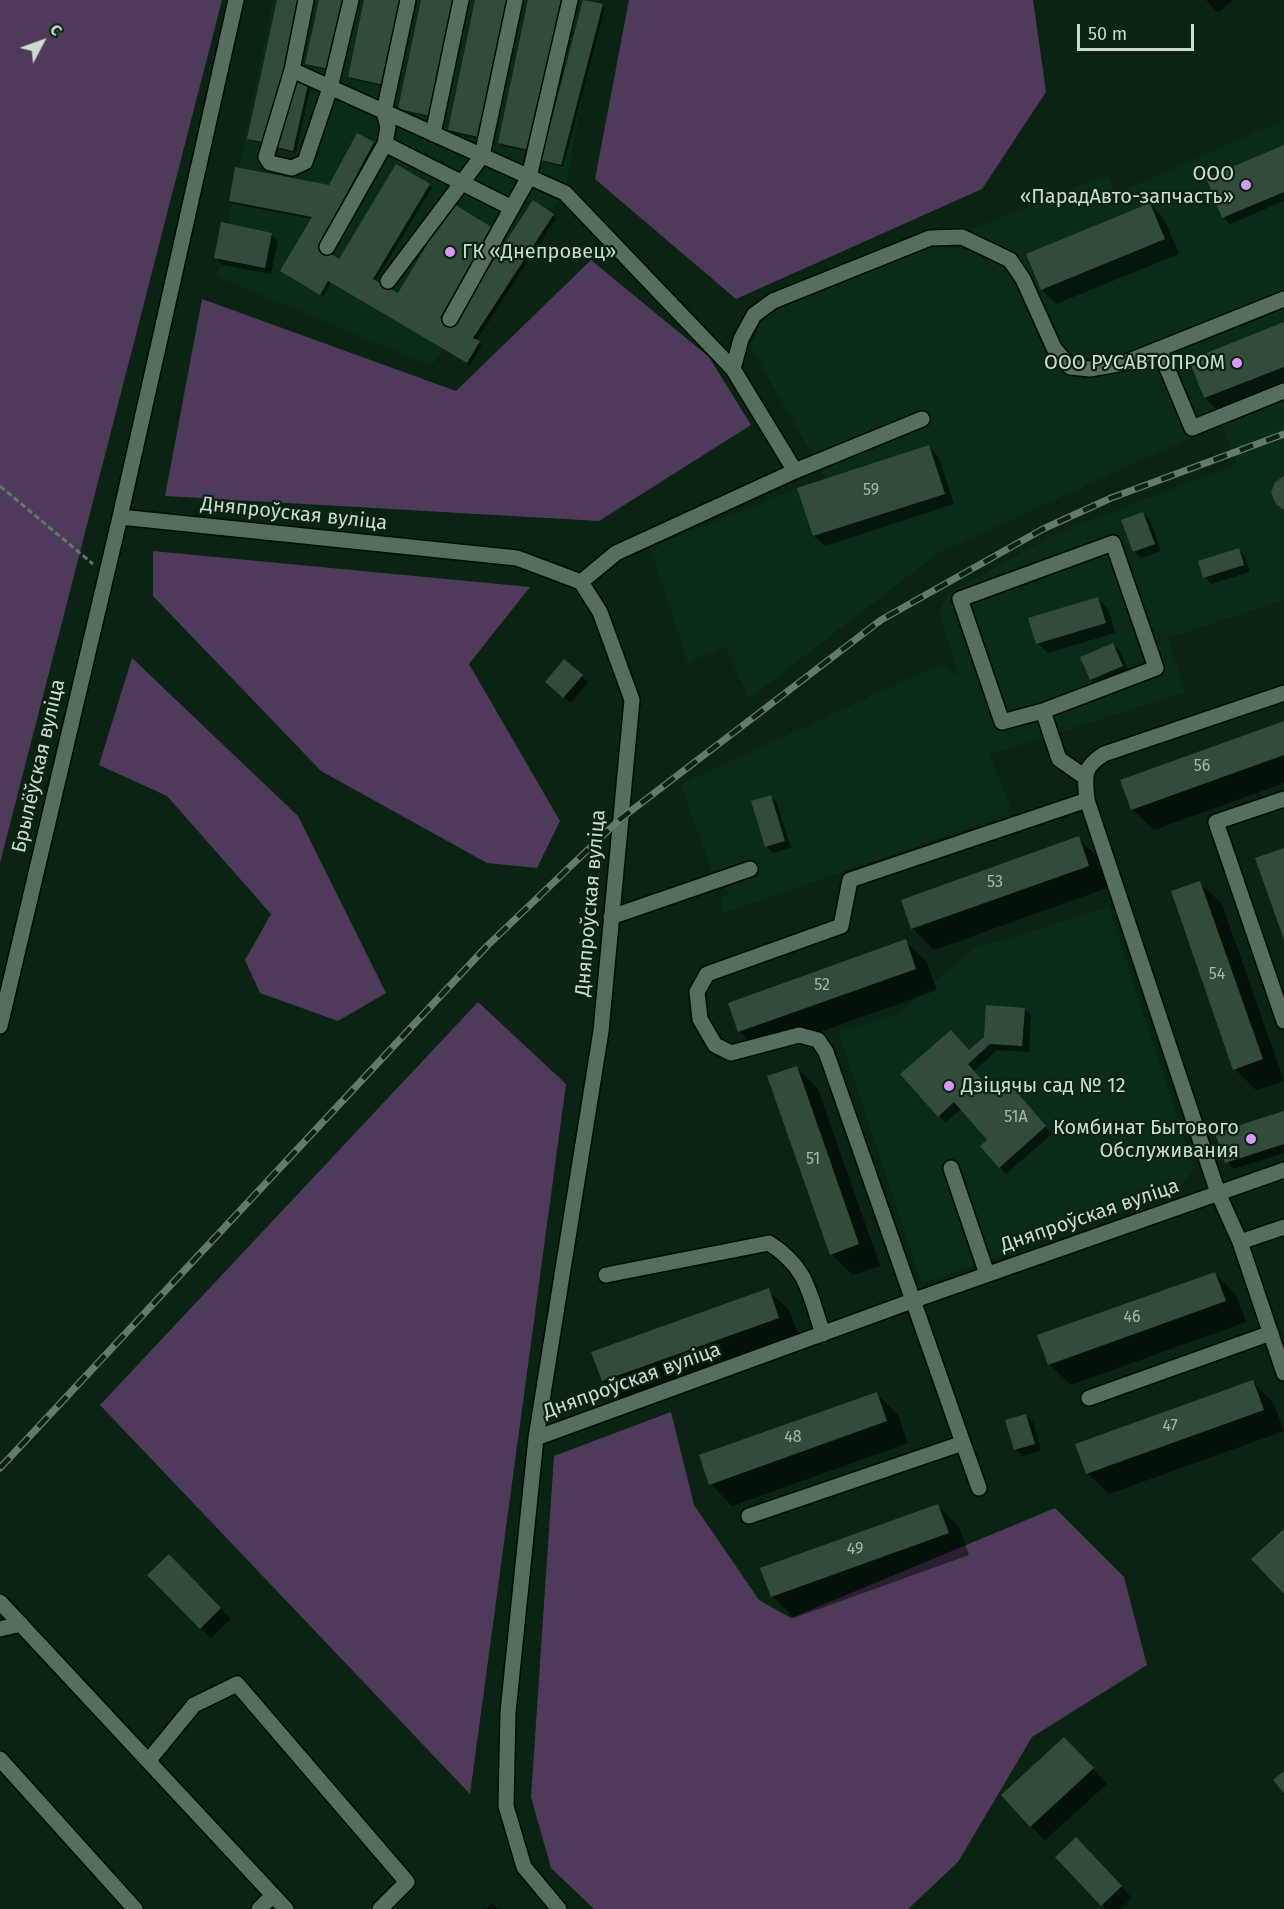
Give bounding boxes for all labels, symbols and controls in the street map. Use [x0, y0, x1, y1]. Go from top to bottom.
north arrow [12, 12, 72, 72]
scale bar [1080, 12, 1197, 50]
text: С [46, 20, 66, 40]
text: 50 m [1088, 23, 1127, 45]
place label: ООО «ПарадАвто-запчасть» [1020, 162, 1234, 209]
marker: ООО «ПарадАвто-запчасть» [1239, 178, 1253, 192]
place label: ГК «Днепровец» [462, 240, 616, 264]
marker: ГК «Днепровец» [443, 245, 457, 259]
place label: ООО РУСАВТОПРОМ [1044, 351, 1225, 375]
marker: ООО РУСАВТОПРОМ [1230, 356, 1244, 370]
house number: 59 [863, 481, 879, 501]
street label: Дняпроўская вуліца [200, 492, 388, 536]
street label: Брылёўская вуліца [7, 677, 71, 855]
house number: 56 [1194, 757, 1210, 777]
street label: Дняпроўская вуліца [571, 809, 611, 997]
house number: 53 [987, 873, 1003, 893]
house number: 54 [1209, 965, 1225, 985]
house number: 52 [814, 976, 830, 996]
place label: Дзіцячы сад № 12 [961, 1074, 1126, 1098]
marker: Дзіцячы сад № 12 [942, 1079, 956, 1093]
house number: 51А [1004, 1108, 1028, 1128]
place label: Комбинат Бытового Обслуживания [1053, 1116, 1239, 1163]
marker: Комбинат Бытового Обслуживания [1244, 1132, 1258, 1146]
house number: 51 [806, 1150, 820, 1170]
street label: Дняпроўская вуліца [998, 1174, 1182, 1258]
house number: 46 [1123, 1308, 1141, 1328]
street label: Дняпроўская вуліца [540, 1338, 724, 1424]
house number: 47 [1162, 1417, 1178, 1437]
house number: 48 [784, 1428, 802, 1448]
house number: 49 [847, 1540, 863, 1560]

